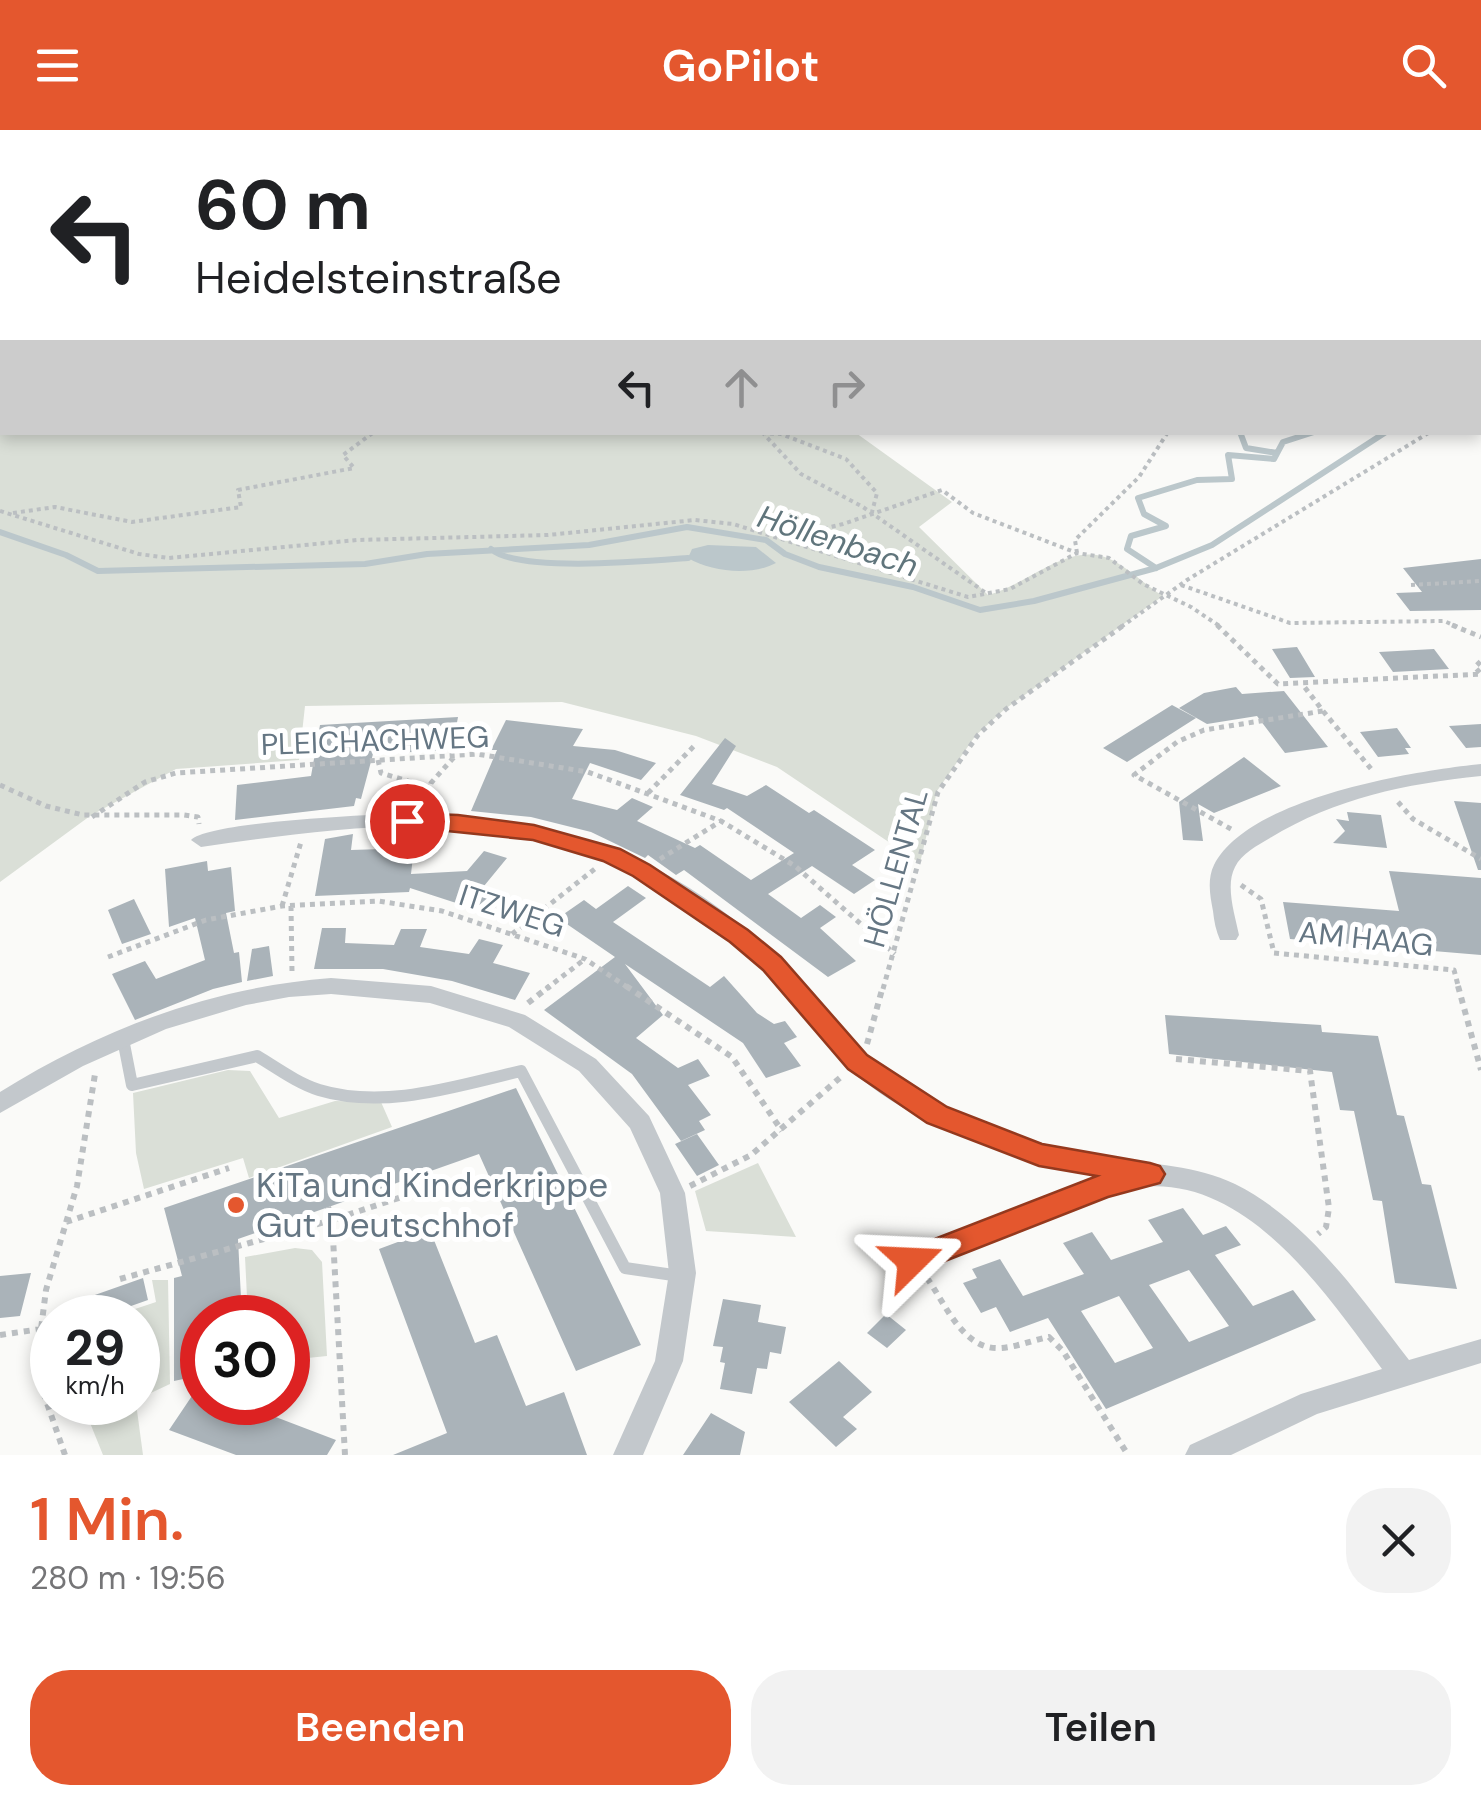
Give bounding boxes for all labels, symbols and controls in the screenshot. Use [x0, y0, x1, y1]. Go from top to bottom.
text: GoPilot [662, 36, 819, 95]
icon: menu [30, 38, 85, 93]
icon: search [1396, 38, 1451, 93]
text: 60 m [195, 160, 371, 251]
icon: left [30, 170, 160, 300]
text: Heidelsteinstraße [195, 248, 562, 307]
icon: left [609, 360, 664, 415]
icon: ahead [714, 360, 769, 415]
icon: right [819, 360, 874, 415]
water label: Höllenbach [752, 495, 924, 587]
street label: PLEICHACHWEG [260, 717, 490, 764]
pin [365, 779, 450, 864]
street label: HÖLLENTAL [854, 784, 937, 952]
icon: arrive [380, 794, 435, 849]
street label: ITZWEG [454, 875, 570, 946]
street label: AM HAAG [1297, 912, 1435, 965]
place label: KiTa und Kinderkrippe Gut Deutschhof [256, 1162, 608, 1248]
marker: KiTa und Kinderkrippe Gut Deutschhof [225, 1194, 247, 1216]
position arrow [860, 1209, 964, 1313]
speed limit sign: 30 [180, 1295, 310, 1425]
text: 29 [65, 1315, 125, 1381]
text: km/h [65, 1369, 125, 1402]
text: 1 Min. [30, 1480, 184, 1559]
button: close [1346, 1488, 1451, 1593]
text: 280 m · 19:56 [30, 1557, 226, 1599]
button: Beenden [30, 1670, 731, 1785]
button: Teilen [751, 1670, 1451, 1785]

